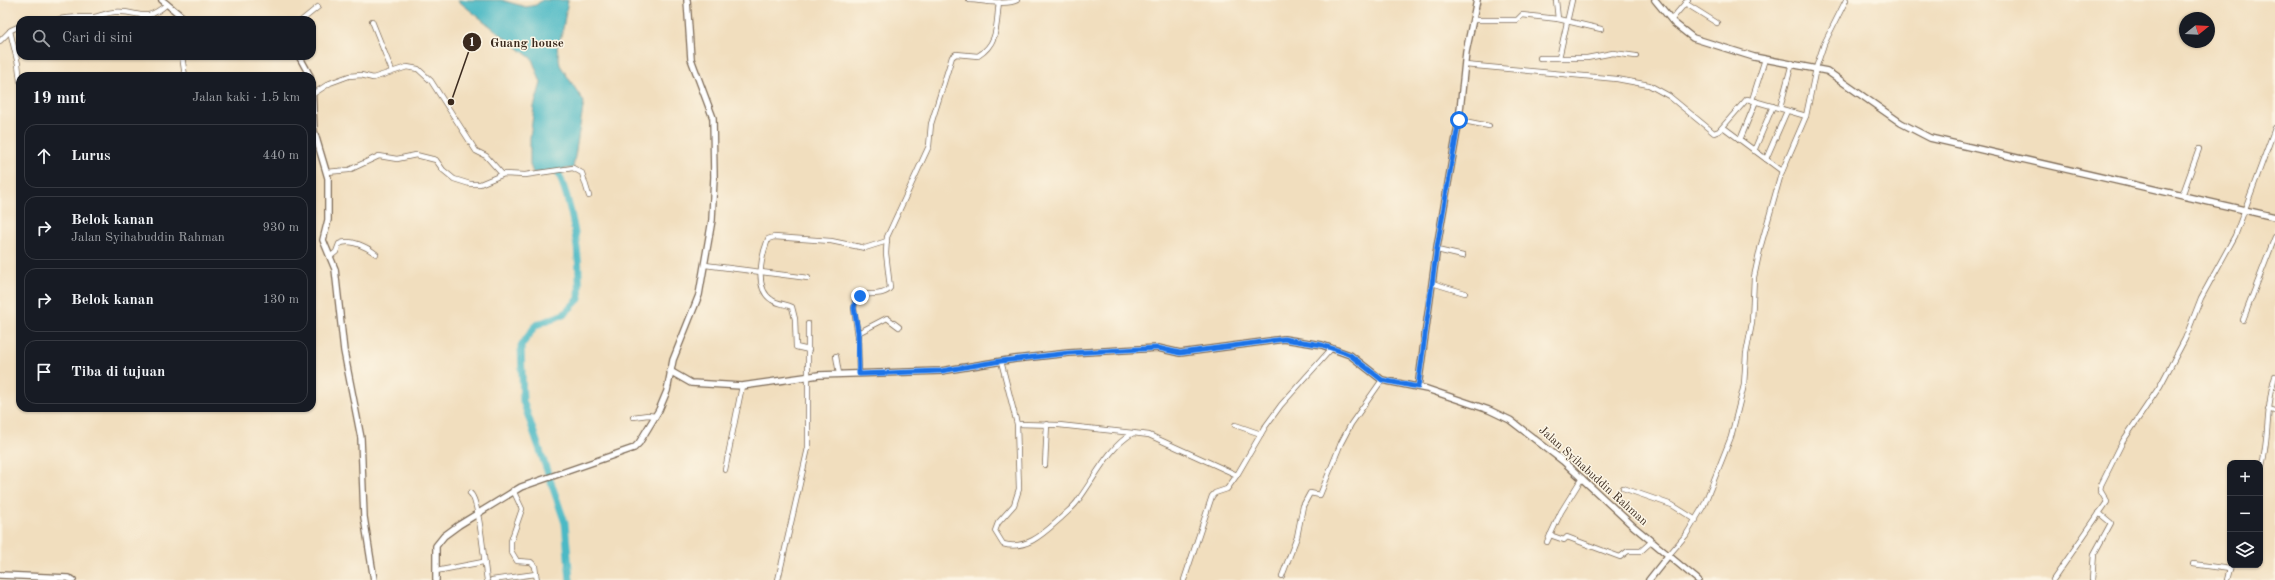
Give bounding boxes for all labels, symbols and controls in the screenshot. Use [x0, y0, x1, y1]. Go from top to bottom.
north arrow [2179, 12, 2215, 48]
search box [16, 16, 316, 60]
icon: search [30, 27, 52, 49]
callout: Guang house [462, 30, 572, 55]
text: Cari di sini [62, 31, 133, 46]
text: 1 [469, 37, 475, 49]
text: Guang house [490, 37, 564, 50]
text: 19 mnt [32, 90, 86, 107]
text: Jalan kaki · 1.5 km [192, 91, 300, 104]
route start [1450, 111, 1468, 129]
icon: ahead [33, 145, 55, 167]
text: Lurus [71, 149, 111, 164]
text: 440 m [262, 149, 299, 162]
text: Belok kanan [71, 213, 154, 228]
icon: right [33, 217, 55, 239]
text: 930 m [262, 221, 299, 234]
text: Jalan Syihabuddin Rahman [71, 231, 225, 244]
route end [851, 287, 869, 305]
icon: right [33, 289, 55, 311]
text: Belok kanan [71, 293, 154, 308]
text: 130 m [262, 293, 299, 306]
icon: arrive [33, 361, 55, 383]
text: Tiba di tujuan [71, 365, 165, 380]
street label: Jalan Syihabuddin Rahman [1536, 424, 1650, 528]
map controls [2227, 460, 2263, 568]
button: + [2227, 460, 2263, 496]
button: − [2227, 496, 2263, 532]
button: layers [2227, 532, 2263, 568]

